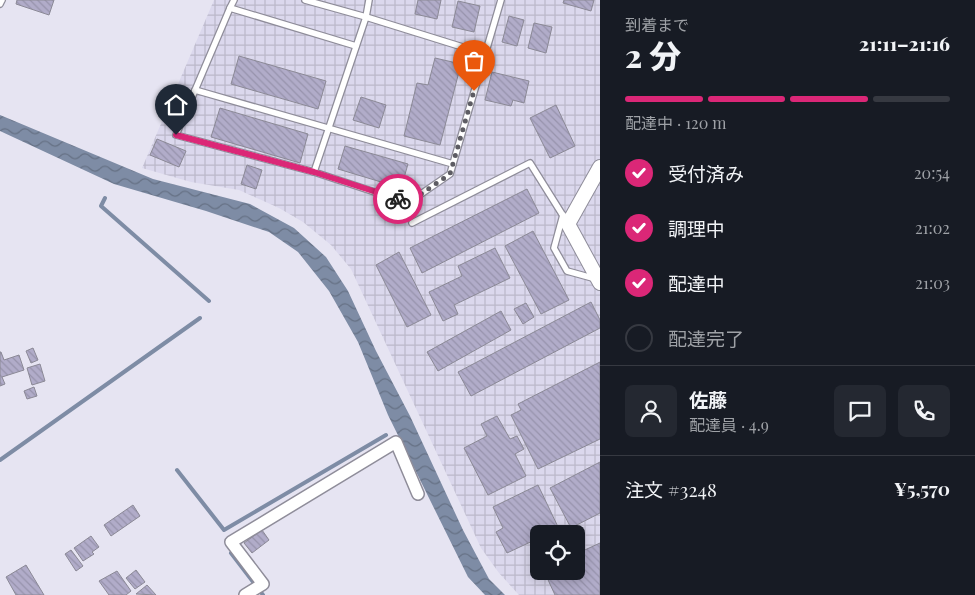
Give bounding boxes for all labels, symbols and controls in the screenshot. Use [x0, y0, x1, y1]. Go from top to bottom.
text: 到着まで [625, 14, 689, 35]
text: 21:11–21:16 [859, 30, 950, 56]
text: 2 分 [625, 33, 681, 76]
pin [453, 40, 495, 91]
icon: bag [460, 47, 488, 75]
pin [155, 84, 197, 135]
icon: home [162, 91, 190, 119]
text: 配達中 · 120 m [625, 112, 727, 133]
icon: check [625, 159, 653, 187]
text: 受付済み [668, 160, 744, 186]
text: 20:54 [914, 162, 950, 183]
courier [373, 174, 423, 224]
icon: bike [384, 185, 412, 213]
icon: check [625, 214, 653, 242]
text: 調理中 [668, 215, 725, 241]
text: 21:02 [915, 217, 950, 238]
icon: check [625, 269, 653, 297]
text: 配達中 [668, 270, 725, 296]
text: 21:03 [915, 272, 950, 293]
text: 配達完了 [668, 325, 744, 351]
button: person [625, 385, 677, 437]
button: chat [834, 385, 886, 437]
button: phone [898, 385, 950, 437]
text: 佐藤 [689, 386, 727, 412]
text: 配達員 · 4.9 [689, 414, 769, 435]
text: ¥5,570 [894, 475, 950, 501]
text: 注文 #3248 [625, 476, 717, 502]
map controls [530, 525, 585, 580]
button: locate [530, 525, 585, 580]

